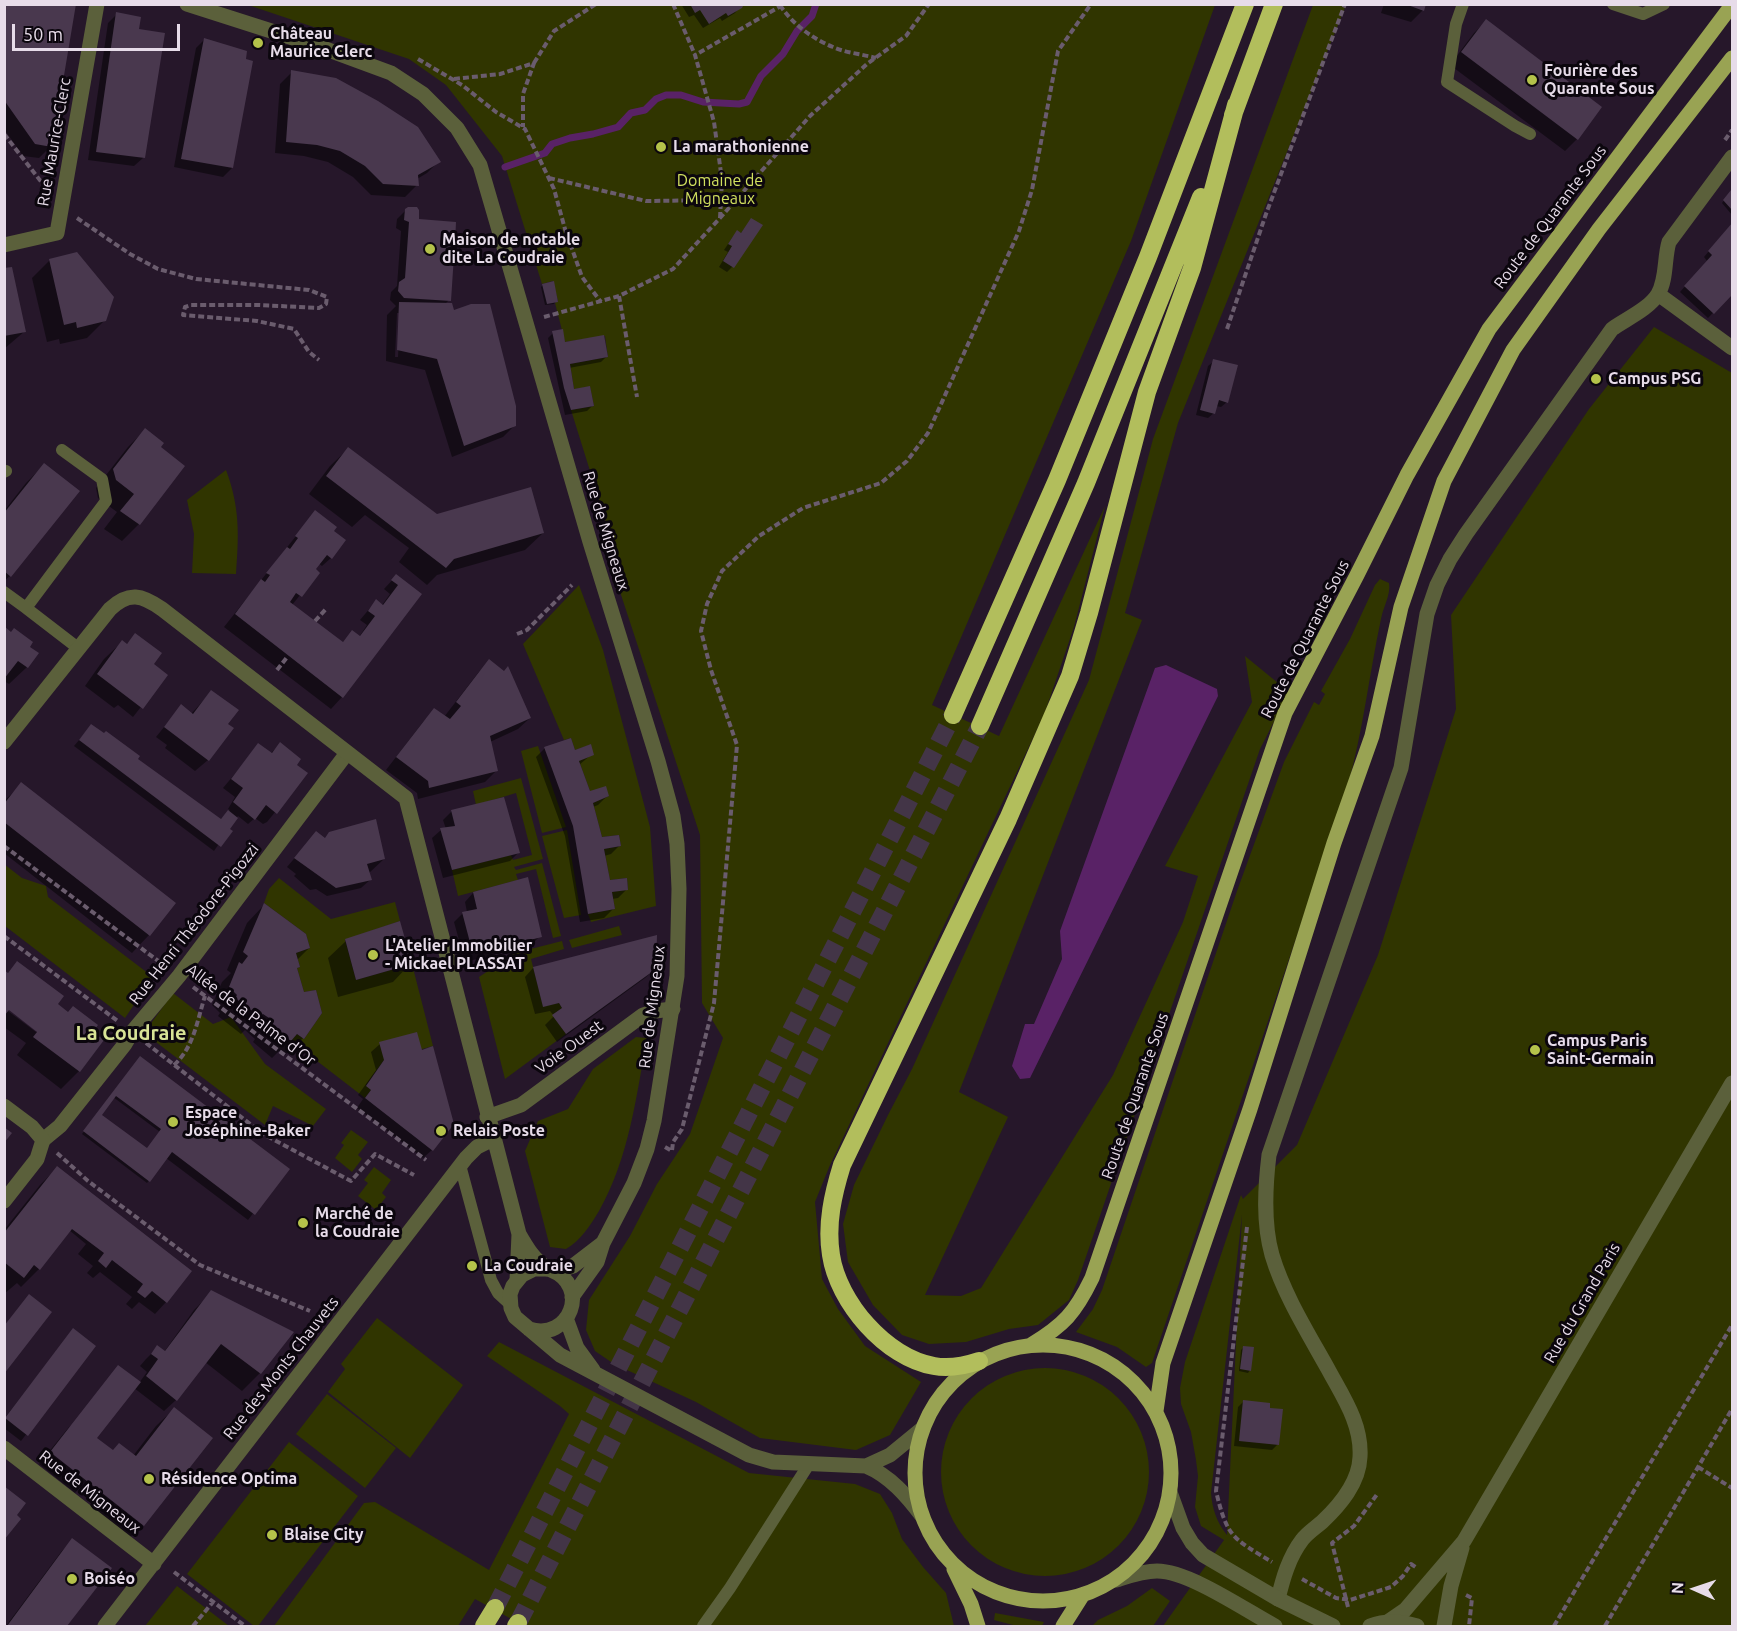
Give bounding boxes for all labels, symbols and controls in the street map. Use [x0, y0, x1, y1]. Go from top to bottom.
scale bar [15, 12, 183, 50]
text: 50 m [23, 24, 63, 44]
place label: Château Maurice Clerc [270, 24, 372, 62]
marker: Château Maurice Clerc [251, 36, 265, 50]
place label: Fourière des Quarante Sous [1544, 61, 1654, 99]
marker: Fourière des Quarante Sous [1525, 73, 1539, 87]
street label: Rue Maurice-Clerc [33, 76, 75, 208]
place label: La marathonienne [673, 137, 809, 157]
marker: La marathonienne [654, 140, 668, 154]
street label: Route de Quarante Sous [1490, 141, 1610, 293]
park label: Domaine de Migneaux [677, 171, 763, 209]
place label: Maison de notable dite La Coudraie [442, 230, 580, 268]
marker: Maison de notable dite La Coudraie [423, 242, 437, 256]
place label: Campus PSG [1608, 369, 1701, 389]
marker: Campus PSG [1589, 372, 1603, 386]
street label: Rue de Migneaux [579, 469, 633, 593]
street label: Route de Quarante Sous [1257, 557, 1353, 721]
street label: Rue Henri Théodore-Pigozzi [125, 840, 263, 1008]
place label: L'Atelier Immobilier - Mickael PLASSAT [385, 936, 532, 974]
street label: Rue de Migneaux [635, 944, 669, 1070]
marker: L'Atelier Immobilier - Mickael PLASSAT [366, 948, 380, 962]
street label: Allée de la Palme d’Or [182, 960, 320, 1070]
street label: Route de Quarante Sous [1097, 1010, 1173, 1182]
street label: Voie Ouest [531, 1016, 607, 1078]
district label: La Coudraie [75, 1021, 187, 1045]
place label: Campus Paris Saint-Germain [1547, 1031, 1654, 1069]
marker: Campus Paris Saint-Germain [1528, 1043, 1542, 1057]
place label: Espace Joséphine-Baker [185, 1103, 310, 1141]
marker: Espace Joséphine-Baker [166, 1115, 180, 1129]
place label: Relais Poste [453, 1121, 545, 1141]
marker: Relais Poste [434, 1124, 448, 1138]
place label: Marché de la Coudraie [315, 1204, 400, 1242]
marker: Marché de la Coudraie [296, 1216, 310, 1230]
street label: Rue du Grand Paris [1540, 1240, 1624, 1366]
place label: La Coudraie [484, 1256, 573, 1276]
marker: La Coudraie [465, 1259, 479, 1273]
street label: Rue des Monts Chauvets [219, 1293, 343, 1443]
street label: Rue de Migneaux [35, 1446, 145, 1538]
place label: Résidence Optima [161, 1469, 297, 1489]
marker: Résidence Optima [142, 1472, 156, 1486]
place label: Blaise City [284, 1525, 364, 1545]
marker: Blaise City [265, 1528, 279, 1542]
north arrow [1665, 1559, 1725, 1619]
place label: Boiséo [84, 1569, 135, 1589]
marker: Boiséo [65, 1572, 79, 1586]
text: N [1668, 1582, 1686, 1594]

